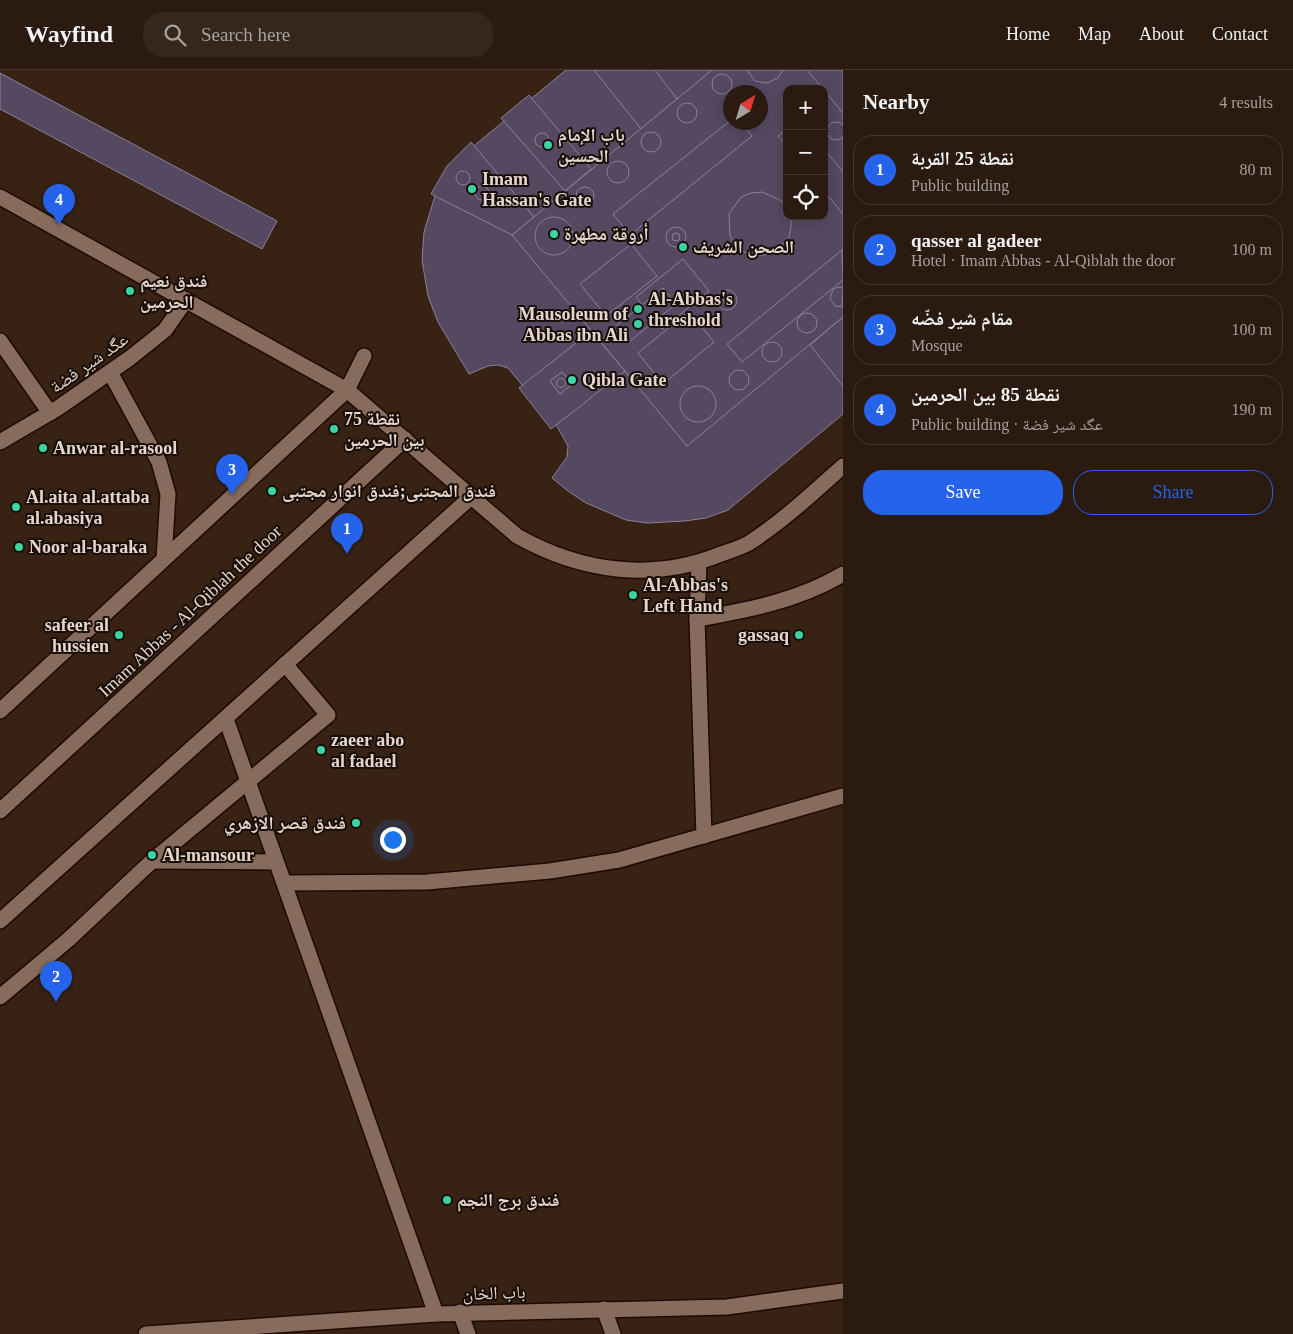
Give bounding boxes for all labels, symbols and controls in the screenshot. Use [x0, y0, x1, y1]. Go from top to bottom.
search box [143, 12, 493, 57]
text: Wayfind [25, 21, 113, 47]
icon: search [161, 21, 189, 49]
text: Search here [201, 24, 290, 45]
text: Home [1006, 24, 1050, 44]
text: Map [1078, 24, 1111, 44]
text: About [1139, 24, 1184, 44]
text: Contact [1212, 24, 1268, 44]
north arrow [723, 85, 768, 130]
map controls [783, 85, 828, 220]
button: + [783, 85, 828, 130]
text: Nearby [863, 90, 930, 114]
text: 4 results [1219, 94, 1273, 111]
place label: باب الإمام الحسين [558, 125, 625, 167]
button: − [783, 130, 828, 175]
marker: باب الإمام الحسين [542, 139, 554, 151]
text: نقطة 25 القربة [911, 148, 1014, 169]
text: 1 [876, 161, 884, 178]
text: 80 m [1240, 161, 1272, 178]
place label: Imam Hassan's Gate [482, 169, 592, 210]
button: locate [783, 175, 828, 220]
text: Public building [911, 177, 1009, 194]
marker: Imam Hassan's Gate [466, 183, 478, 195]
pin: 4 [43, 184, 75, 225]
place label: أروقة مطهرة [564, 223, 649, 244]
marker: أروقة مطهرة [548, 228, 560, 240]
text: qasser al gadeer [911, 230, 1042, 251]
place label: الصحن الشريف [693, 237, 794, 258]
marker: الصحن الشريف [677, 241, 689, 253]
text: 2 [876, 241, 884, 258]
text: 100 m [1232, 241, 1272, 258]
text: Hotel · Imam Abbas - Al-Qiblah the door [911, 252, 1175, 269]
place label: فندق نعيم الحرمين [140, 271, 207, 313]
marker: فندق نعيم الحرمين [124, 285, 136, 297]
place label: Al-Abbas's threshold [648, 289, 733, 330]
marker: Al-Abbas's threshold [632, 303, 644, 315]
place label: Mausoleum of Abbas ibn Ali [519, 304, 629, 345]
text: مقام شير فضّه [911, 308, 1013, 329]
marker: Mausoleum of Abbas ibn Ali [632, 318, 644, 330]
text: 3 [876, 321, 884, 338]
text: 100 m [1232, 321, 1272, 338]
street label: عگد شير فضة [46, 329, 132, 397]
text: Mosque [911, 337, 963, 354]
place label: Qibla Gate [582, 370, 667, 390]
marker: Qibla Gate [566, 374, 578, 386]
text: نقطة 85 بين الحرمين [911, 384, 1060, 405]
text: 4 [876, 401, 884, 418]
text: 190 m [1232, 401, 1272, 418]
place label: نقطة 75 بين الحرمين [344, 409, 424, 451]
text: Public building · عگد شير فضة [911, 416, 1103, 433]
marker: نقطة 75 بين الحرمين [328, 423, 340, 435]
place label: Anwar al-rasool [53, 438, 177, 458]
marker: Anwar al-rasool [37, 442, 49, 454]
pin: 3 [216, 454, 248, 495]
button: Save [863, 470, 1063, 515]
button: Share [1073, 470, 1273, 515]
place label: فندق المجتبى;فندق انوار مجتبى [282, 481, 496, 502]
marker: فندق المجتبى;فندق انوار مجتبى [266, 485, 278, 497]
place label: Al.aita al.attaba al.abasiya [26, 487, 150, 528]
marker: Al.aita al.attaba al.abasiya [10, 501, 22, 513]
pin: 1 [331, 513, 363, 554]
street label: Imam Abbas - Al-Qiblah the door [95, 521, 285, 701]
place label: Noor al-baraka [29, 537, 147, 557]
marker: Noor al-baraka [13, 541, 25, 553]
place label: Al-Abbas's Left Hand [643, 575, 728, 616]
marker: Al-Abbas's Left Hand [627, 589, 639, 601]
place label: safeer al hussien [45, 615, 109, 656]
place label: gassaq [738, 625, 789, 645]
marker: safeer al hussien [113, 629, 125, 641]
marker: gassaq [793, 629, 805, 641]
place label: zaeer abo al fadael [331, 730, 404, 771]
marker: zaeer abo al fadael [315, 744, 327, 756]
place label: فندق قصر الازهري [224, 813, 346, 837]
marker: فندق قصر الازهري [350, 817, 362, 829]
your location [380, 827, 406, 853]
place label: Al-mansour [162, 845, 254, 865]
marker: Al-mansour [146, 849, 158, 861]
pin: 2 [40, 961, 72, 1002]
place label: فندق برج النجم [457, 1190, 559, 1212]
marker: فندق برج النجم [441, 1194, 453, 1206]
street label: باب الخان [462, 1282, 526, 1305]

